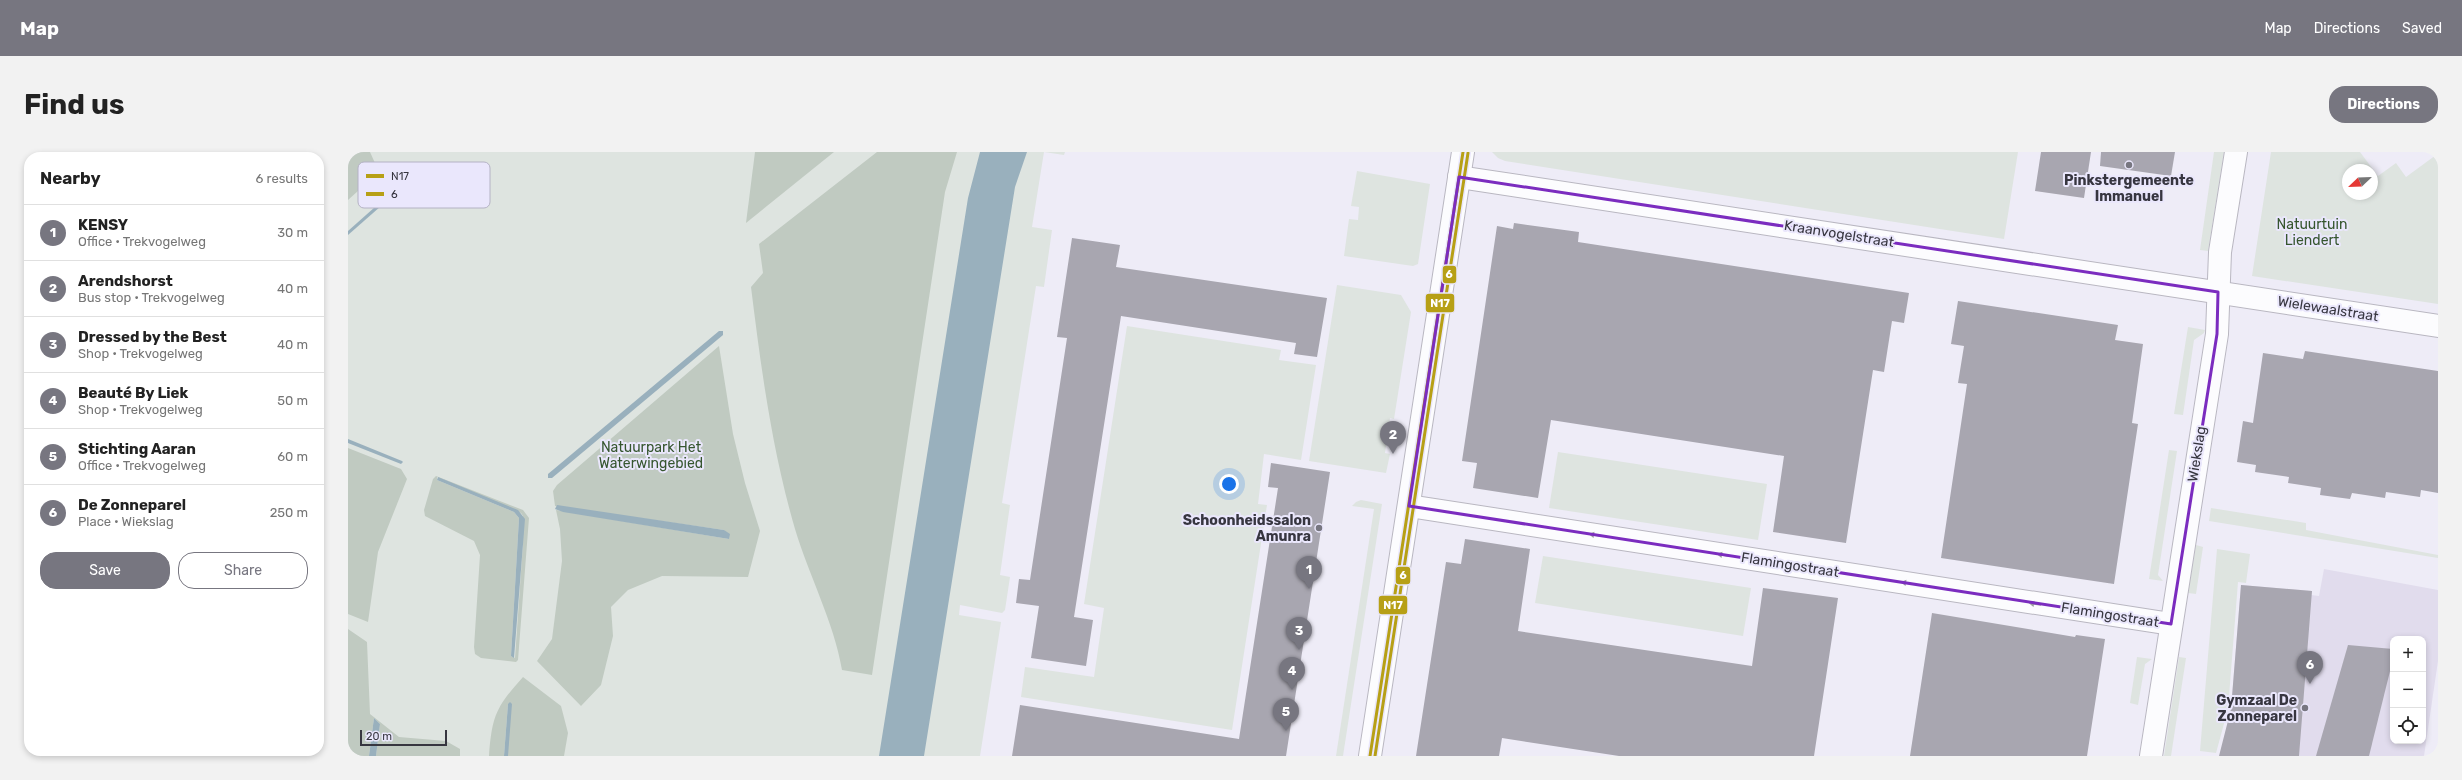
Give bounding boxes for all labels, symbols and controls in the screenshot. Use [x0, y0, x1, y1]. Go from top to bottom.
text: Map [20, 17, 59, 40]
text: Map [2265, 20, 2292, 37]
text: Directions [2314, 20, 2380, 37]
text: Saved [2402, 20, 2442, 37]
button: Directions [2329, 86, 2438, 123]
text: Find us [24, 88, 124, 121]
marker: Pinkstergemeente Immanuel [2124, 160, 2134, 170]
legend [358, 162, 490, 208]
north arrow [2342, 164, 2378, 200]
text: Nearby [40, 168, 101, 188]
text: N17 [391, 170, 409, 183]
text: 6 results [256, 171, 308, 186]
place label: Pinkstergemeente Immanuel [2064, 172, 2194, 205]
text: 6 [391, 188, 398, 201]
text: KENSY [78, 216, 128, 234]
park label: Natuurtuin Liendert [2277, 216, 2347, 249]
street label: Kraanvogelstraat [1783, 217, 1896, 251]
text: 1 [50, 225, 56, 240]
text: 30 m [277, 225, 308, 240]
text: Office · Trekvogelweg [78, 234, 206, 249]
line badge: 6 [1442, 265, 1457, 284]
text: 6 [1445, 268, 1453, 281]
text: Arendshorst [78, 272, 173, 290]
text: 2 [49, 281, 57, 296]
text: 40 m [277, 281, 308, 296]
text: Bus stop · Trekvogelweg [78, 290, 225, 305]
line badge: N17 [1425, 293, 1455, 313]
street label: Wielewaalstraat [2276, 293, 2380, 325]
text: N17 [1430, 297, 1451, 310]
text: Dressed by the Best [78, 328, 227, 346]
text: 3 [49, 337, 57, 352]
text: 40 m [277, 337, 308, 352]
text: Shop · Trekvogelweg [78, 346, 203, 361]
text: Beauté By Liek [78, 384, 188, 402]
text: 4 [49, 393, 57, 408]
text: 50 m [277, 393, 308, 408]
text: Shop · Trekvogelweg [78, 402, 203, 417]
pin: 2 [1380, 421, 1406, 454]
street label: Wiekslag [2184, 425, 2210, 483]
park label: Natuurpark Het Waterwingebied [599, 439, 703, 472]
text: Stichting Aaran [78, 440, 196, 458]
text: 5 [49, 449, 57, 464]
text: 60 m [277, 449, 308, 464]
text: Office · Trekvogelweg [78, 458, 206, 473]
your location [1219, 474, 1239, 494]
text: De Zonneparel [78, 496, 186, 514]
text: 6 [49, 505, 57, 520]
text: 250 m [270, 505, 308, 520]
place label: Schoonheidssalon Amunra [1183, 512, 1311, 545]
text: Place · Wiekslag [78, 514, 174, 529]
marker: Schoonheidssalon Amunra [1314, 523, 1324, 533]
one-way arrow [1589, 532, 1601, 538]
street label: Flamingostraat [1740, 549, 1841, 581]
button: Save [40, 552, 170, 589]
button: Share [178, 552, 308, 589]
one-way arrow [1717, 552, 1729, 558]
pin: 1 [1296, 556, 1322, 589]
line badge: 6 [1395, 566, 1411, 585]
text: 6 [1399, 569, 1407, 582]
one-way arrow [1901, 580, 1913, 586]
line badge: N17 [1378, 595, 1408, 615]
text: N17 [1383, 599, 1404, 612]
street label: Flamingostraat [2060, 599, 2161, 631]
one-way arrow [2029, 601, 2041, 607]
pin: 3 [1286, 617, 1312, 650]
map controls [2390, 636, 2426, 744]
button: + [2390, 636, 2426, 672]
pin: 6 [2297, 651, 2323, 684]
pin: 4 [1279, 657, 1305, 690]
button: − [2390, 672, 2426, 708]
place label: Gymzaal De Zonneparel [2216, 692, 2297, 725]
pin: 5 [1273, 698, 1299, 731]
marker: Gymzaal De Zonneparel [2300, 703, 2310, 713]
button: locate [2390, 708, 2426, 744]
scale bar [360, 728, 447, 747]
text: 20 m [366, 730, 392, 743]

